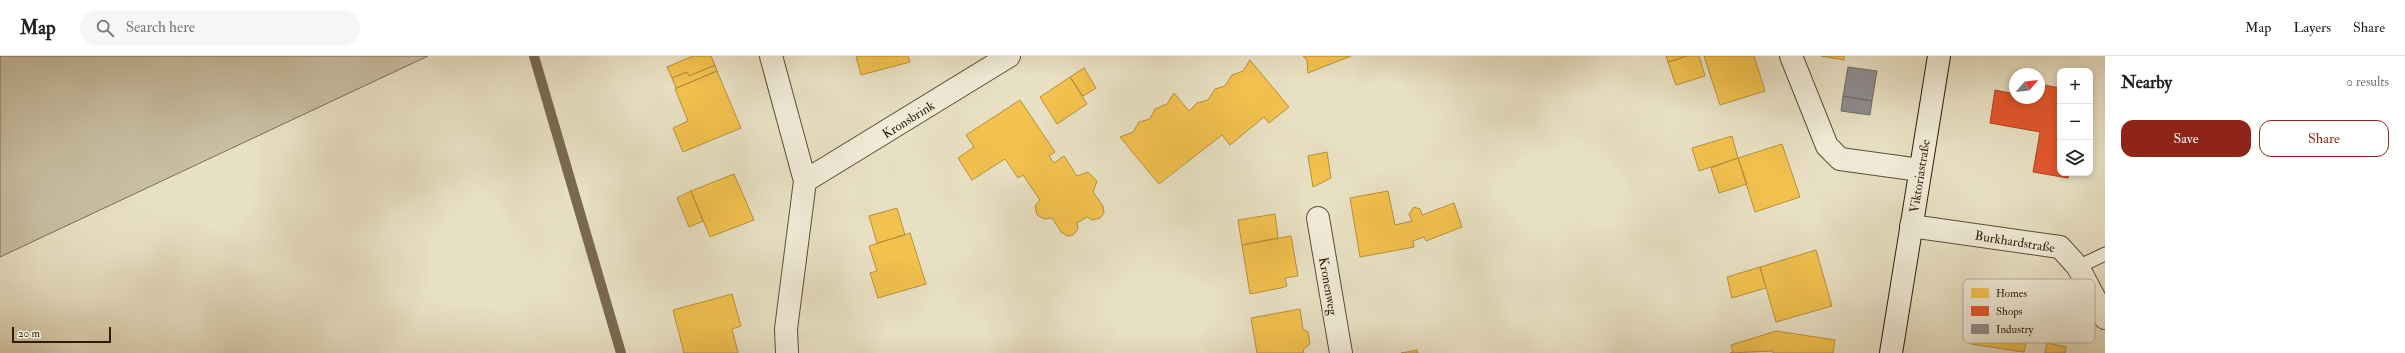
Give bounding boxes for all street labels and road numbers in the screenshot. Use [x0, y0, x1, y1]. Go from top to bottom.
street label: Kronsbrink [879, 97, 938, 142]
street label: Viktoriastraße [1906, 138, 1934, 214]
street label: Burkhardstraße [1974, 228, 2057, 256]
street label: Kronenweg [1315, 256, 1341, 317]

